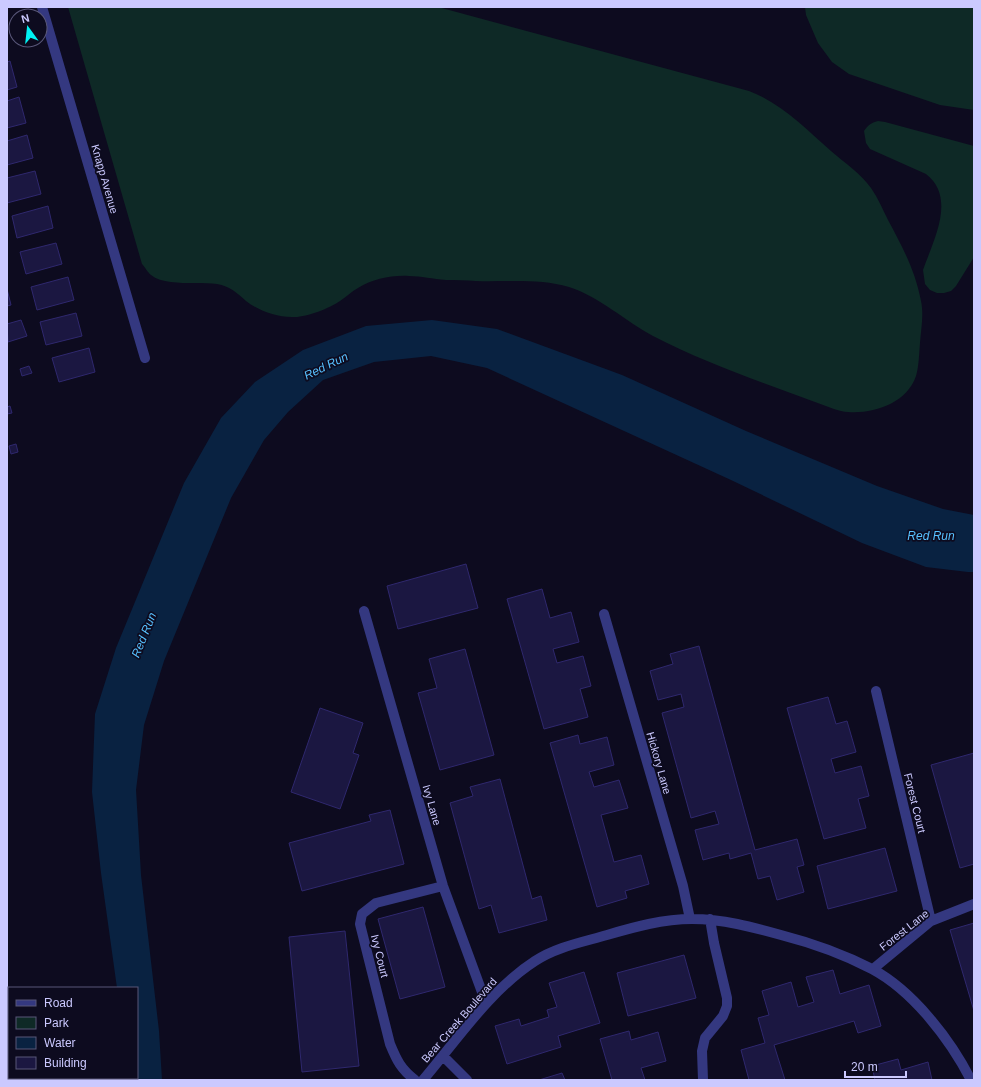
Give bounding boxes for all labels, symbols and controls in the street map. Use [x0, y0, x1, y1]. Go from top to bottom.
north arrow [8, 8, 48, 48]
text: N [20, 12, 31, 25]
street label: Knapp Avenue [89, 143, 121, 215]
water label: Red Run [302, 349, 351, 383]
water label: Red Run [907, 529, 955, 543]
water label: Red Run [129, 610, 159, 660]
street label: Hickory Lane [644, 730, 674, 796]
street label: Forest Court [902, 772, 928, 834]
street label: Ivy Lane [421, 783, 443, 827]
street label: Forest Lane [877, 907, 931, 953]
street label: Ivy Court [369, 933, 391, 979]
street label: Bear Creek Boulevard [419, 975, 499, 1065]
legend [8, 987, 138, 1079]
text: Road [44, 996, 73, 1010]
text: Park [44, 1016, 70, 1030]
text: Water [44, 1036, 76, 1050]
scale bar [845, 1053, 906, 1079]
text: Building [44, 1056, 87, 1070]
text: 20 m [851, 1060, 878, 1074]

